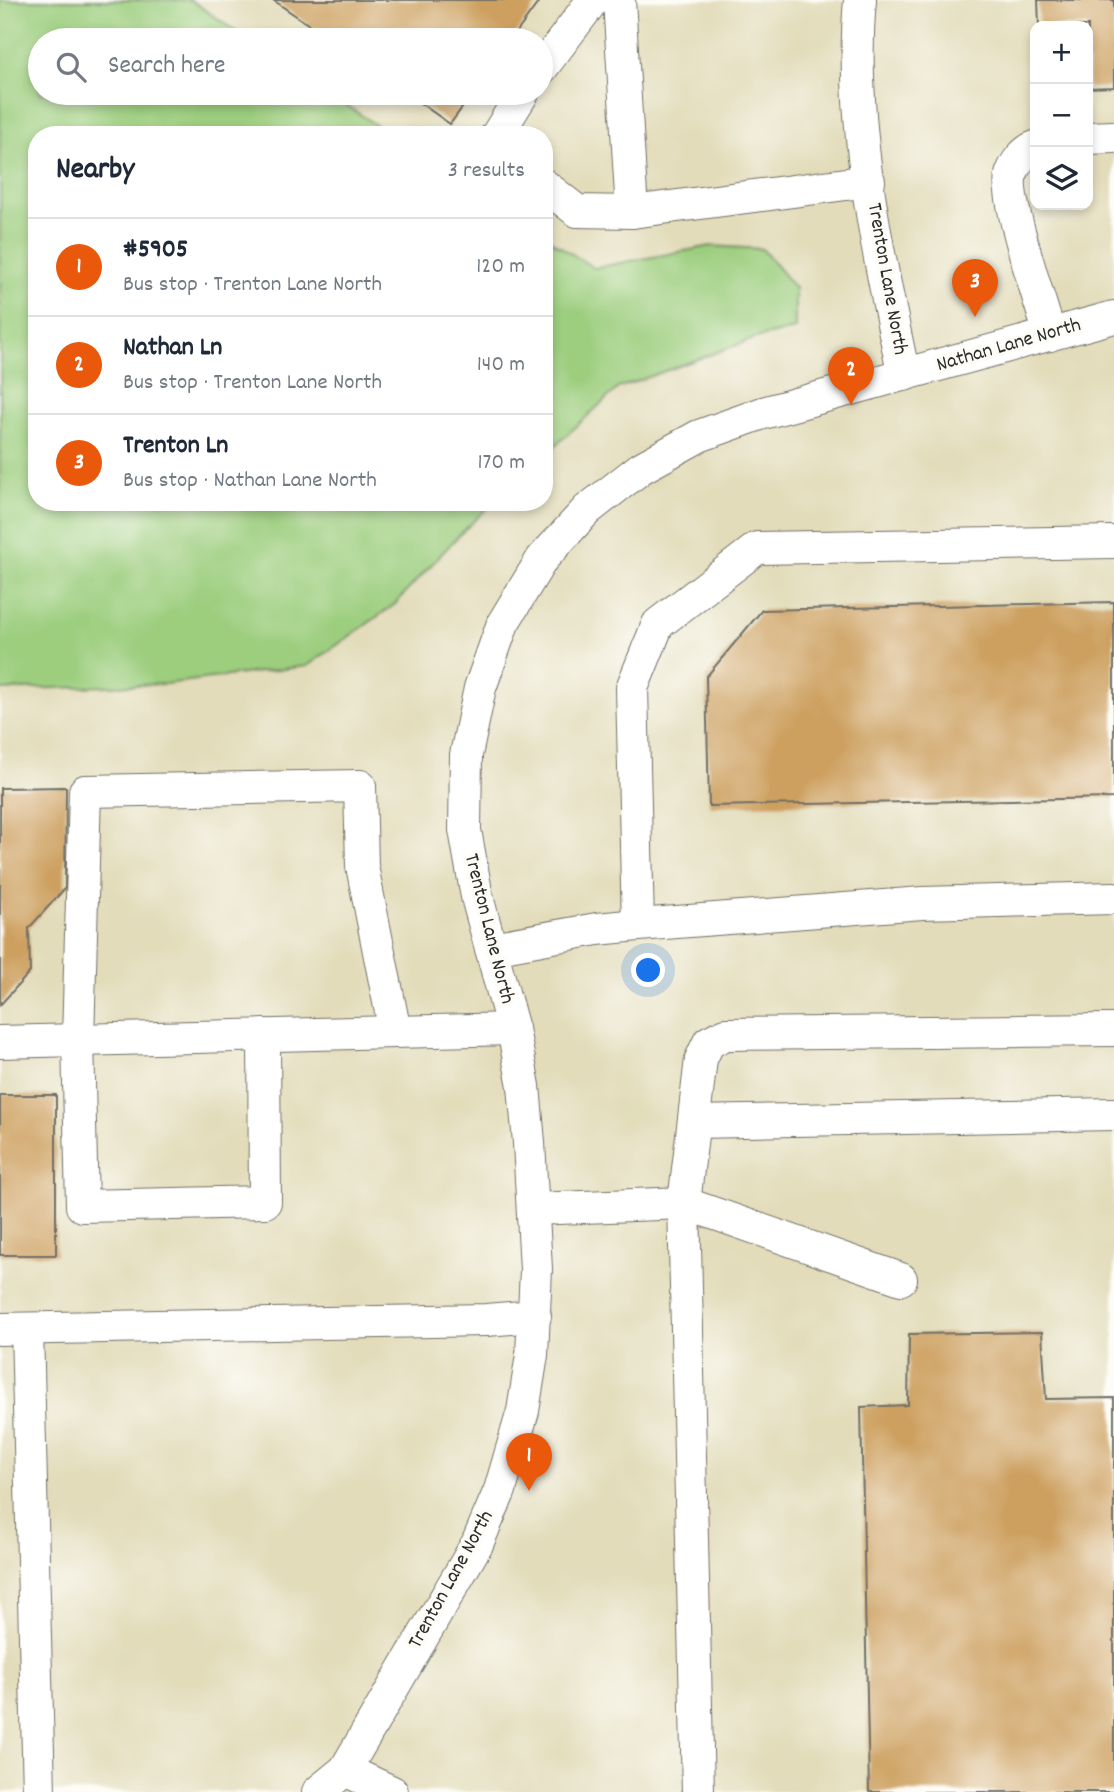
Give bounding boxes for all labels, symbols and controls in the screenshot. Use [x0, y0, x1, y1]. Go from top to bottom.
map controls [1030, 21, 1093, 210]
button: + [1030, 21, 1093, 84]
search box [28, 28, 553, 105]
icon: search [52, 48, 90, 86]
text: Search here [108, 48, 226, 85]
button: − [1030, 84, 1093, 147]
button: layers [1030, 147, 1093, 210]
text: Nearby [56, 150, 134, 193]
text: 3 results [448, 155, 525, 188]
street label: Trenton Lane North [858, 201, 914, 357]
text: #5905 [123, 232, 188, 269]
text: 1 [76, 251, 82, 284]
text: 120 m [476, 251, 525, 284]
pin: 3 [952, 259, 998, 317]
text: Bus stop · Trenton Lane North [123, 269, 382, 302]
street label: Nathan Lane North [933, 311, 1085, 381]
text: Nathan Ln [123, 330, 222, 367]
pin: 2 [828, 347, 874, 405]
text: 2 [74, 349, 84, 382]
text: 140 m [477, 349, 525, 382]
text: Bus stop · Trenton Lane North [123, 367, 382, 400]
text: Trenton Ln [123, 428, 228, 465]
text: 3 [74, 447, 84, 480]
text: 170 m [478, 447, 525, 480]
text: Bus stop · Nathan Lane North [123, 465, 377, 498]
street label: Trenton Lane North [455, 851, 521, 1007]
your location [631, 953, 665, 987]
pin: 1 [506, 1433, 552, 1491]
street label: Trenton Lane North [402, 1505, 502, 1655]

